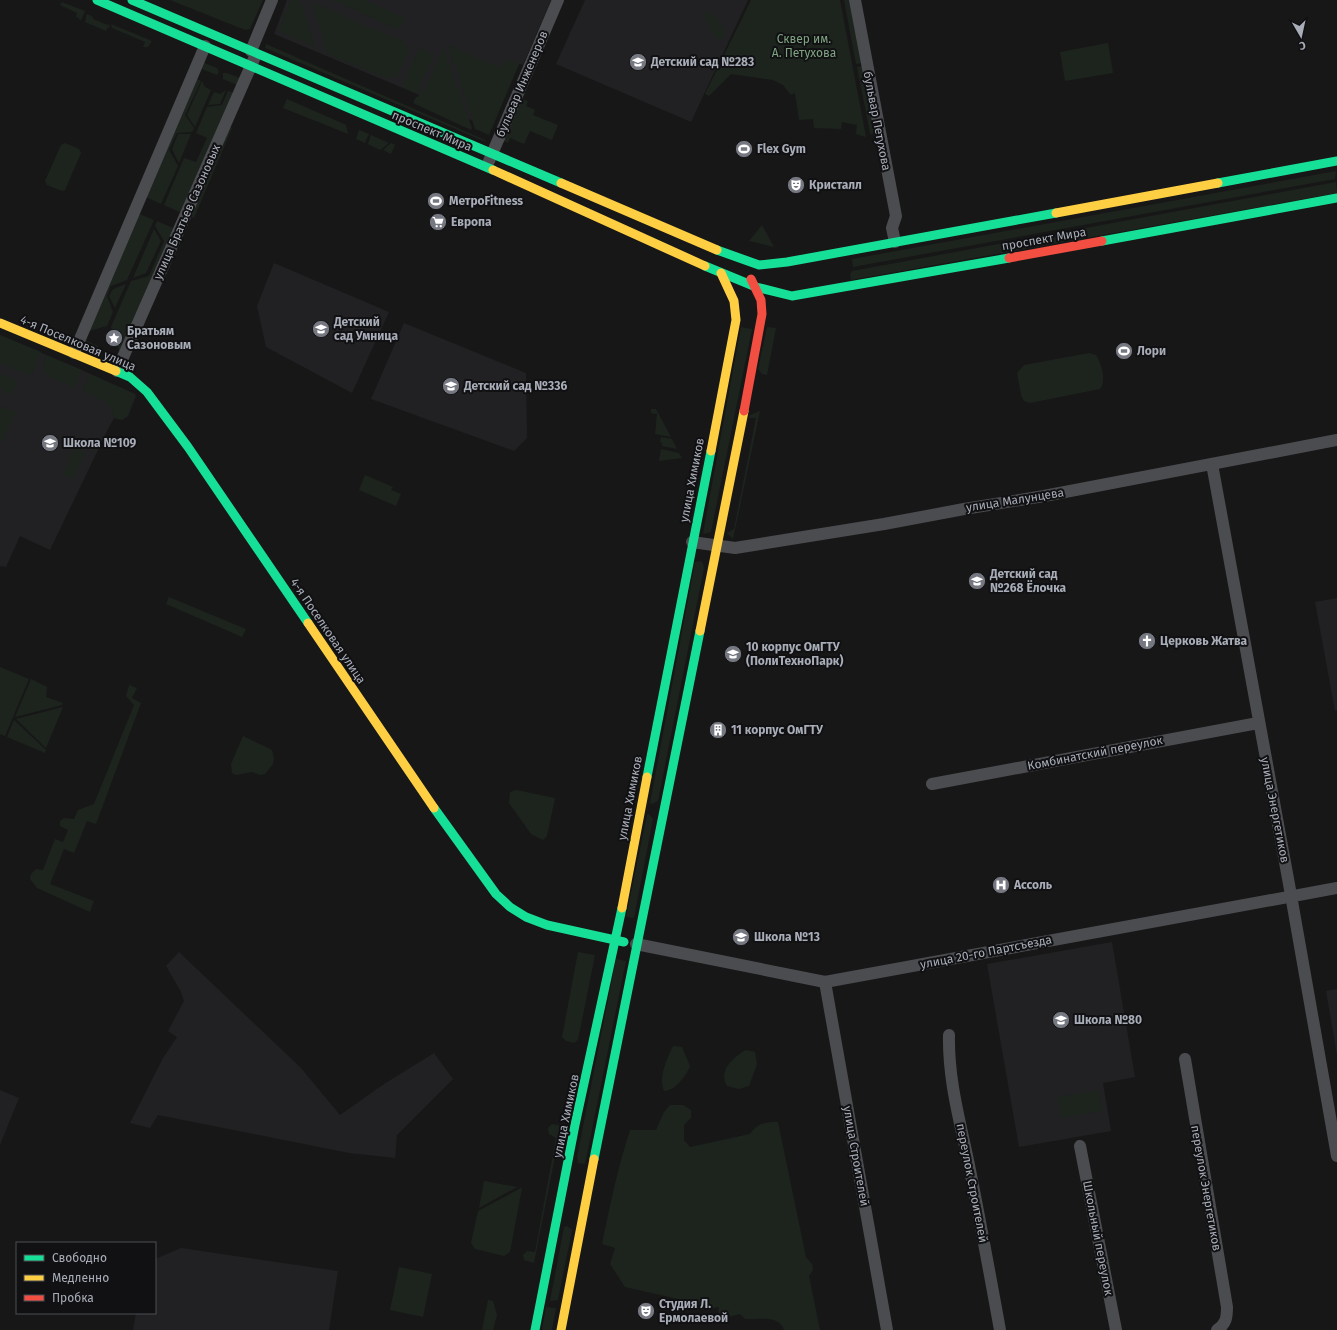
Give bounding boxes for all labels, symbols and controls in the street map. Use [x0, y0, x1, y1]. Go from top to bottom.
north arrow [1281, 16, 1321, 56]
street label: бульвар Инженеров [493, 28, 551, 139]
park label: Сквер им. А. Петухова [772, 32, 836, 60]
text: С [1298, 38, 1307, 52]
school or university icon: Детский сад №283 [628, 52, 648, 72]
place label: Детский сад №283 [650, 55, 754, 69]
street label: бульвар Петухова [861, 70, 893, 172]
street label: проспект Мира [390, 108, 474, 154]
sports icon: Flex Gym [734, 139, 754, 159]
street label: улица Братьев Сазоновых [151, 142, 223, 282]
place label: Flex Gym [757, 142, 806, 156]
theatre icon: Кристалл [786, 175, 806, 195]
place label: Кристалл [809, 178, 862, 192]
sports icon: МетроFitness [426, 191, 446, 211]
place label: МетроFitness [449, 194, 523, 208]
supermarket icon: Европа [428, 212, 448, 232]
place label: Европа [451, 215, 492, 229]
street label: проспект Мира [1001, 225, 1087, 253]
street label: 4-я Поселковая улица [18, 312, 138, 374]
place label: Детский сад Умница [333, 315, 398, 343]
school or university icon: Детский сад Умница [311, 319, 331, 339]
place label: Братьям Сазоновым [127, 324, 191, 352]
place icon: Братьям Сазоновым [104, 328, 124, 348]
sports icon: Лори [1114, 341, 1134, 361]
place label: Лори [1137, 344, 1166, 358]
school or university icon: Детский сад №336 [441, 376, 461, 396]
place label: Детский сад №336 [463, 379, 567, 393]
school or university icon: Школа №109 [40, 433, 60, 453]
place label: Школа №109 [63, 436, 137, 450]
street label: улица Химиков [677, 437, 707, 523]
street label: улица Малунцева [965, 485, 1065, 515]
place label: Детский сад №268 Ёлочка [989, 567, 1067, 595]
school or university icon: Детский сад №268 Ёлочка [967, 571, 987, 591]
street label: 4-я Поселковая улица [287, 576, 369, 686]
church icon: Церковь Жатва [1137, 631, 1157, 651]
place label: Церковь Жатва [1160, 634, 1248, 648]
place label: 10 корпус ОмГТУ (ПолиТехноПарк) [746, 640, 843, 668]
school or university icon: 10 корпус ОмГТУ (ПолиТехноПарк) [723, 644, 743, 664]
building icon: 11 корпус ОмГТУ [708, 720, 728, 740]
place label: 11 корпус ОмГТУ [731, 723, 824, 737]
street label: Комбинатский переулок [1026, 733, 1164, 773]
street label: улица Химиков [615, 755, 645, 841]
street label: улица Энергетиков [1258, 756, 1292, 864]
hospital icon: Ассоль [991, 875, 1011, 895]
place label: Ассоль [1013, 878, 1053, 892]
school or university icon: Школа №13 [731, 927, 751, 947]
place label: Школа №13 [754, 930, 820, 944]
street label: улица 20-го Партсъезда [919, 932, 1053, 972]
school or university icon: Школа №80 [1051, 1010, 1071, 1030]
place label: Школа №80 [1074, 1013, 1142, 1027]
street label: улица Химиков [550, 1073, 582, 1159]
street label: улица Строителей [840, 1105, 872, 1207]
street label: переулок Строителей [954, 1122, 990, 1244]
street label: переулок Энергетиков [1188, 1124, 1224, 1252]
street label: Школьный переулок [1080, 1179, 1116, 1297]
legend [16, 1242, 156, 1314]
text: Свободно [52, 1251, 107, 1265]
text: Медленно [52, 1271, 109, 1285]
text: Пробка [52, 1291, 94, 1305]
place label: Студия Л. Ермолаевой [659, 1297, 728, 1325]
theatre icon: Студия Л. Ермолаевой [636, 1301, 656, 1321]

